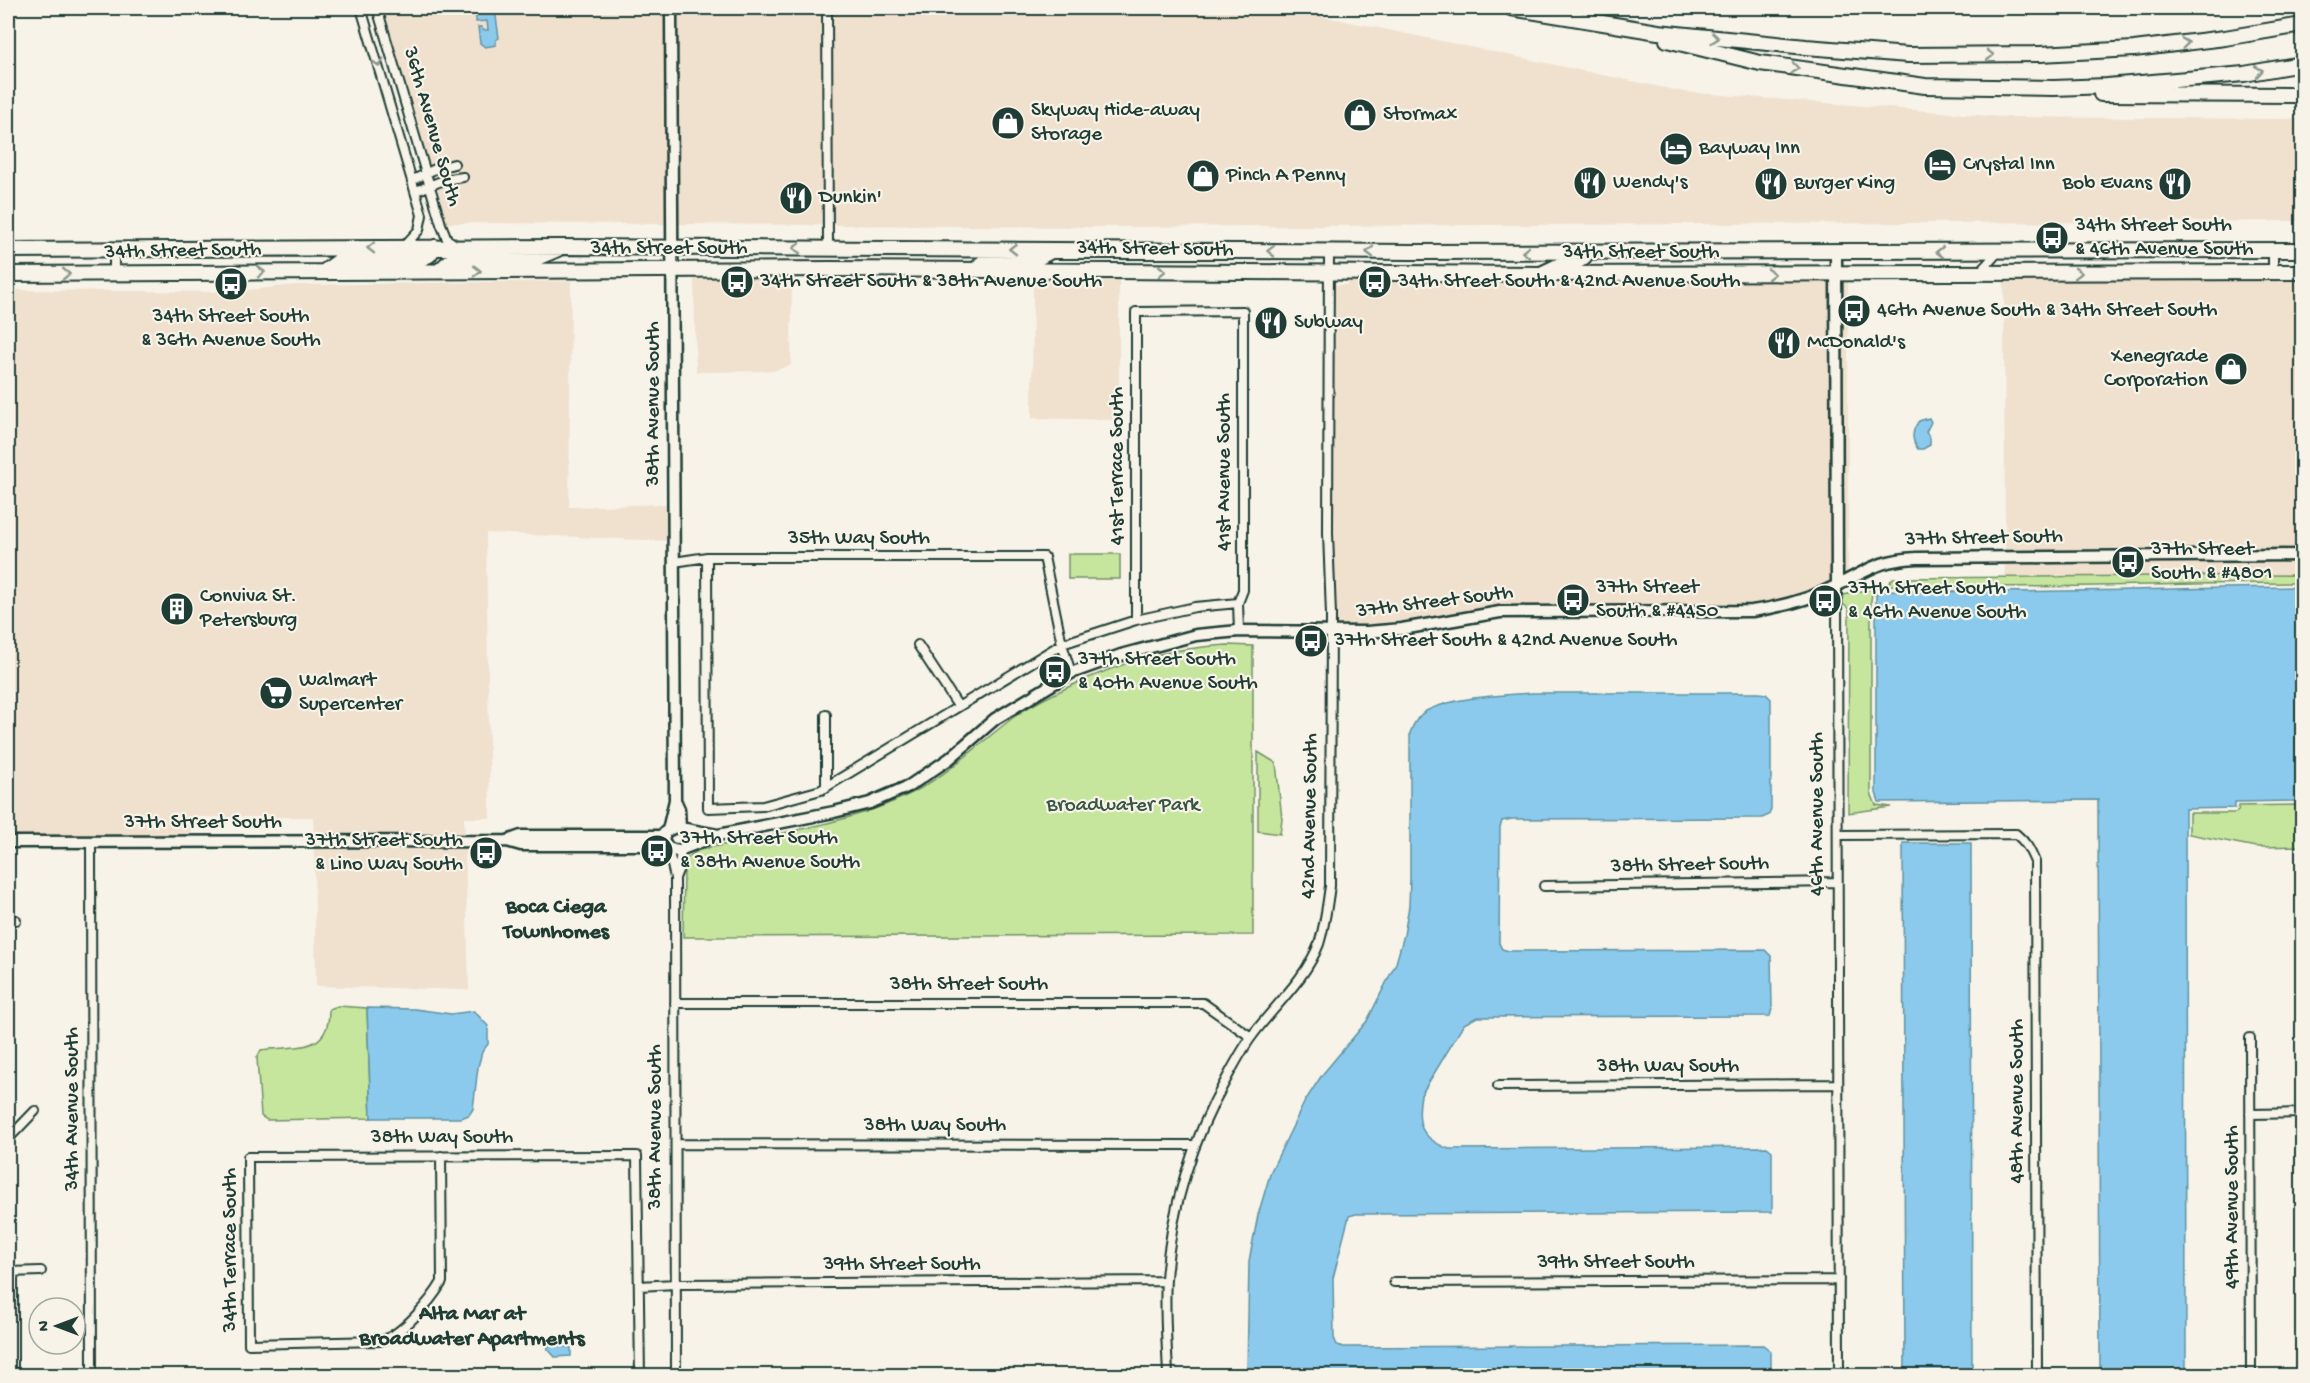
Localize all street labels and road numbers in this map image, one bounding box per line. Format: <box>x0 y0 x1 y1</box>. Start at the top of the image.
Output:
street label: 36th Avenue South <box>396 43 466 210</box>
street label: 34th Street South <box>1075 236 1234 264</box>
street label: 34th Street South <box>590 237 747 262</box>
street label: 34th Street South <box>103 238 262 266</box>
street label: 34th Street South <box>1562 241 1719 266</box>
street label: 38th Avenue South <box>642 321 667 488</box>
street label: 41st Terrace South <box>1106 387 1131 545</box>
street label: 41st Avenue South <box>1213 393 1238 551</box>
street label: 37th Street South <box>1904 525 2063 553</box>
street label: 35th Way South <box>787 527 930 552</box>
street label: 37th Street South <box>1354 581 1515 625</box>
street label: 46th Avenue South <box>1806 732 1831 896</box>
street label: 42nd Avenue South <box>1297 733 1325 899</box>
street label: 37th Street South <box>123 811 282 836</box>
street label: 38th Street South <box>1610 852 1769 880</box>
street label: 38th Street South <box>889 973 1048 998</box>
street label: 48th Avenue South <box>2006 1019 2031 1183</box>
street label: 34th Avenue South <box>61 1027 86 1192</box>
street label: 38th Avenue South <box>644 1044 669 1211</box>
street label: 38th Way South <box>1596 1055 1739 1080</box>
street label: 38th Way South <box>863 1114 1006 1139</box>
street label: 49th Avenue South <box>2221 1125 2246 1289</box>
street label: 38th Way South <box>370 1126 513 1151</box>
street label: 34th Terrace South <box>219 1168 244 1333</box>
street label: 39th Street South <box>1536 1251 1695 1276</box>
street label: 39th Street South <box>822 1253 981 1278</box>

